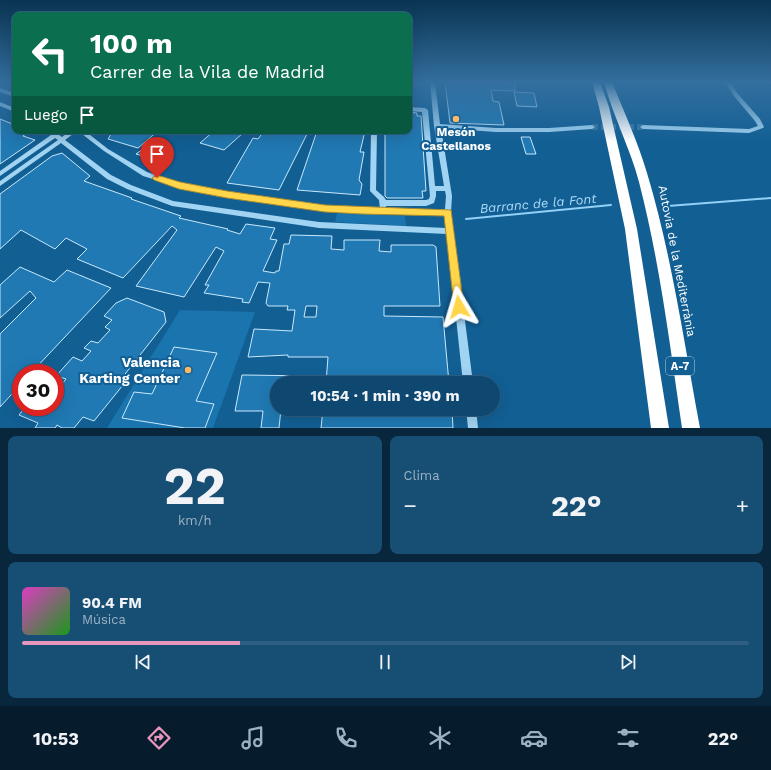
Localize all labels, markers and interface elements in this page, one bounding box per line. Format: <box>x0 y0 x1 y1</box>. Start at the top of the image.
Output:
text: 100 m <box>90 27 173 60</box>
icon: left <box>24 28 76 80</box>
text: Carrer de la Vila de Madrid <box>90 61 325 82</box>
icon: arrive <box>76 104 98 126</box>
text: Luego <box>24 106 68 124</box>
marker: Mesón Castellanos <box>451 114 461 124</box>
place label: Mesón Castellanos <box>421 125 491 153</box>
pin <box>140 137 174 178</box>
icon: arrive <box>146 143 168 165</box>
street label: Autovia de la Mediterrània <box>655 184 699 338</box>
water label: Barranc de la Font <box>479 191 598 216</box>
position arrow <box>438 286 480 328</box>
place label: Valencia Karting Center <box>79 354 181 386</box>
road number: A-7 <box>666 357 694 375</box>
speed limit sign: 30 <box>12 364 64 416</box>
marker: Valencia Karting Center <box>183 365 193 375</box>
text: 10:54 · 1 min · 390 m <box>310 387 460 405</box>
text: 22 <box>164 456 226 517</box>
text: Clima <box>404 468 440 483</box>
text: 22° <box>551 488 602 523</box>
text: − <box>404 493 417 518</box>
text: + <box>736 493 749 518</box>
text: km/h <box>178 513 212 528</box>
text: 90.4 FM <box>82 594 142 612</box>
text: Música <box>82 612 126 627</box>
icon: previous <box>132 651 154 673</box>
icon: pause <box>374 651 396 673</box>
icon: next <box>617 651 639 673</box>
icon: directions <box>145 724 173 752</box>
icon: music <box>239 724 267 752</box>
icon: phone <box>332 724 360 752</box>
icon: climate <box>426 724 454 752</box>
icon: car <box>520 724 548 752</box>
icon: filters <box>614 724 642 752</box>
text: 10:53 <box>33 728 79 749</box>
text: 22° <box>708 728 738 749</box>

